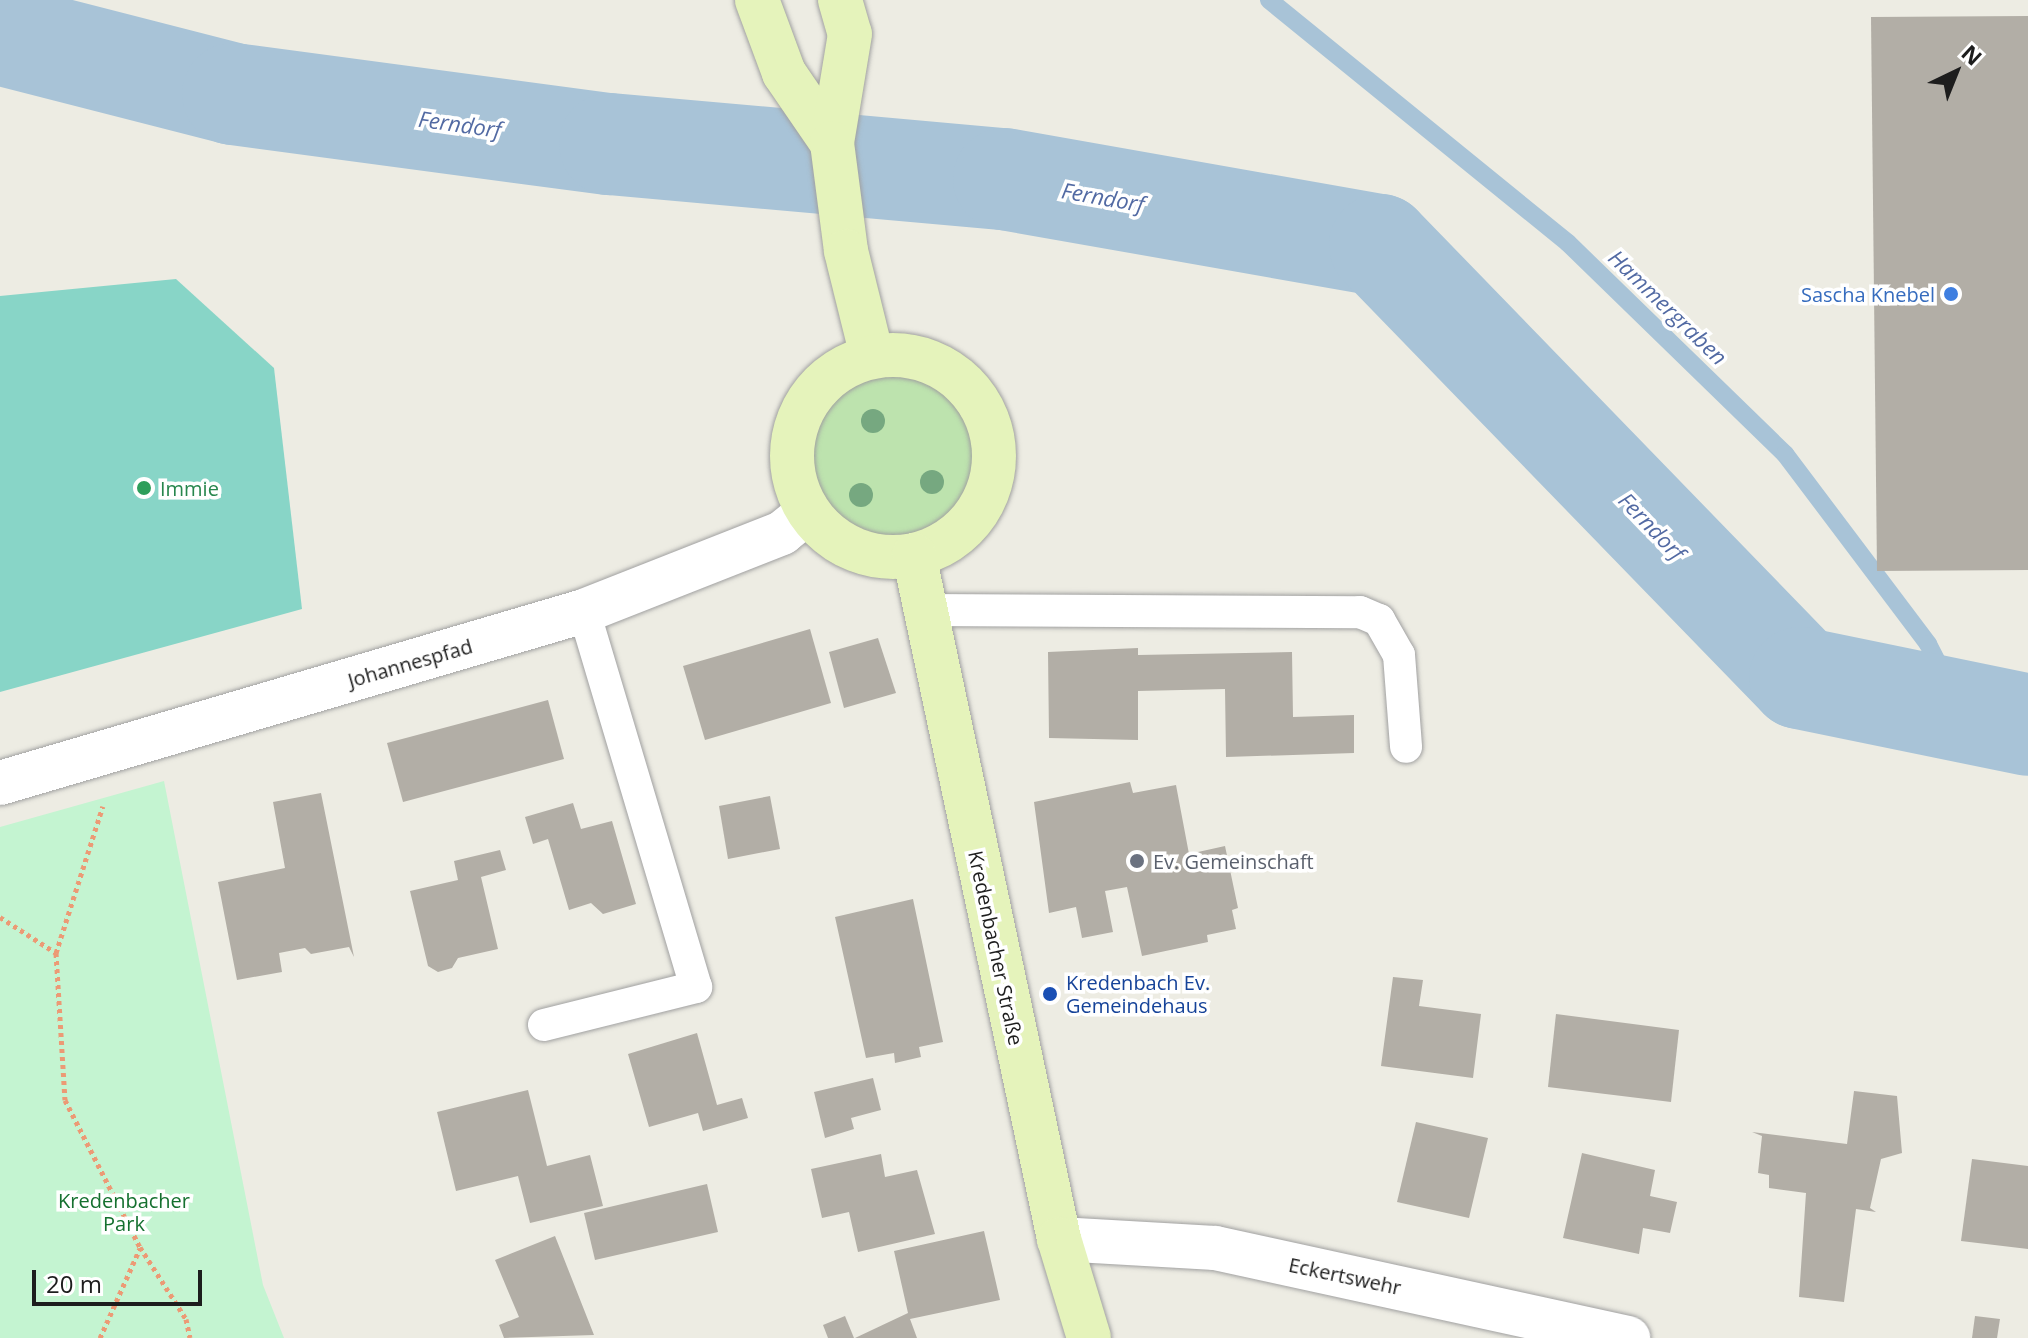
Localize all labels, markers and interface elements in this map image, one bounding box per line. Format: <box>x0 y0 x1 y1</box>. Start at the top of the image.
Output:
north arrow <box>1916 32 1996 112</box>
text: N <box>1956 37 1989 72</box>
water label: Ferndorf <box>417 105 503 143</box>
water label: Ferndorf <box>1060 177 1146 217</box>
water label: Hammergraben <box>1603 244 1733 370</box>
place label: Sascha Knebel <box>1801 282 1935 306</box>
marker: Sascha Knebel <box>1942 285 1960 303</box>
place label: Immie <box>160 476 219 500</box>
marker: Immie <box>135 479 153 497</box>
water label: Ferndorf <box>1614 487 1690 565</box>
street label: Johannespfad <box>345 634 475 692</box>
street label: Kredenbacher Straße <box>964 849 1028 1047</box>
place label: Ev. Gemeinschaft <box>1153 849 1314 873</box>
marker: Ev. Gemeinschaft <box>1128 852 1146 870</box>
place label: Kredenbach Ev. Gemeindehaus <box>1066 970 1210 1017</box>
marker: Kredenbach Ev. Gemeindehaus <box>1041 985 1059 1003</box>
park label: Kredenbacher Park <box>58 1189 190 1236</box>
street label: Eckertswehr <box>1287 1252 1403 1300</box>
scale bar <box>36 1254 206 1304</box>
text: 20 m <box>46 1267 102 1300</box>

